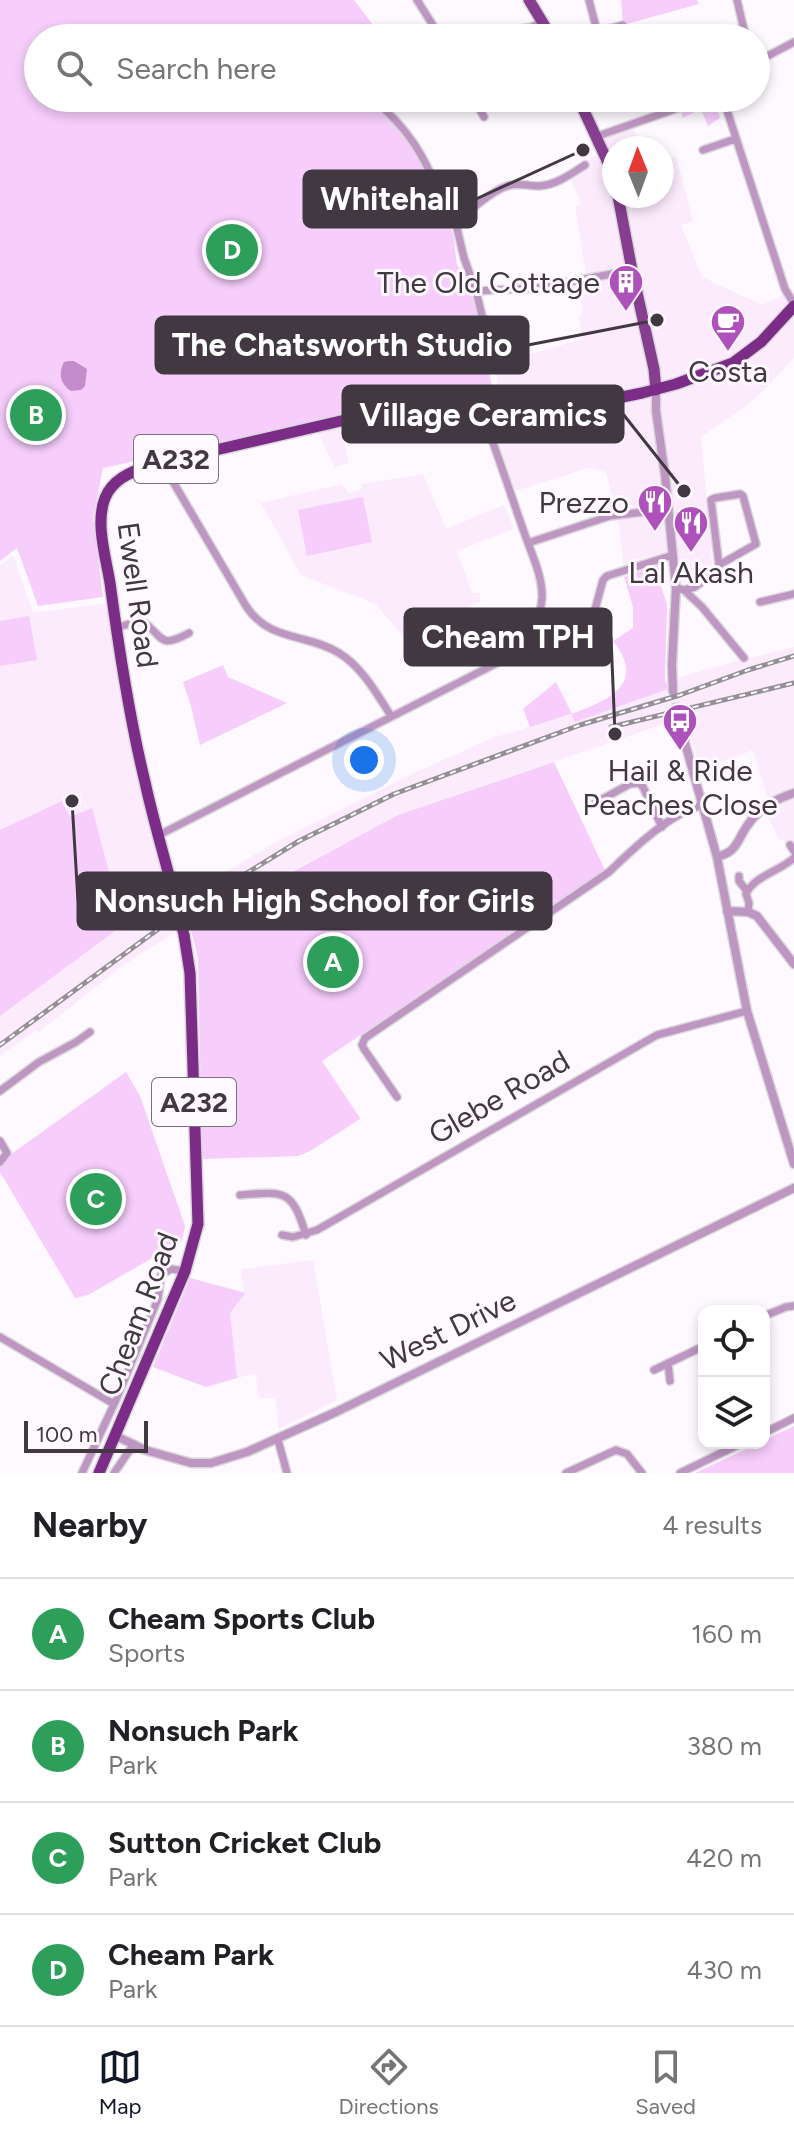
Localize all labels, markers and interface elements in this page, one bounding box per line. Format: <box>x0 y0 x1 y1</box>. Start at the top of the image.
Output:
search box <box>24 24 770 112</box>
icon: search <box>52 46 96 90</box>
text: Search here <box>116 50 276 87</box>
north arrow <box>602 136 674 208</box>
callout: Whitehall <box>304 171 476 227</box>
text: Whitehall <box>320 180 460 218</box>
pin: D <box>206 220 258 280</box>
building icon: The Old Cottage <box>607 263 645 313</box>
place label: The Old Cottage <box>377 264 600 301</box>
cafe icon: Costa <box>709 303 747 353</box>
callout: The Chatsworth Studio <box>156 317 528 373</box>
text: The Chatsworth Studio <box>172 326 512 364</box>
place label: Costa <box>688 353 768 390</box>
pin: B <box>10 385 62 445</box>
callout: Village Ceramics <box>343 386 623 442</box>
text: Village Ceramics <box>359 396 607 434</box>
road number: A232 <box>134 435 218 483</box>
restaurant icon: Prezzo <box>636 483 674 533</box>
place label: Prezzo <box>538 484 629 521</box>
restaurant icon: Lal Akash <box>672 504 710 554</box>
street label: Ewell Road <box>109 520 167 670</box>
place label: Lal Akash <box>628 554 754 591</box>
callout: Cheam TPH <box>405 609 611 665</box>
text: Cheam TPH <box>421 618 595 656</box>
bus stop icon: Hail & Ride Peaches Close <box>661 702 699 752</box>
your location <box>344 740 384 780</box>
place label: Hail & Ride Peaches Close <box>582 752 778 823</box>
callout: Nonsuch High School for Girls <box>78 873 551 929</box>
text: Nonsuch High School for Girls <box>94 882 534 920</box>
pin: A <box>307 932 359 992</box>
street label: Glebe Road <box>422 1042 576 1152</box>
road number: A232 <box>152 1078 236 1126</box>
pin: C <box>70 1169 122 1229</box>
street label: Cheam Road <box>90 1227 186 1401</box>
street label: West Drive <box>374 1281 522 1379</box>
map controls <box>698 1305 770 1449</box>
button: locate <box>698 1305 770 1377</box>
button: layers <box>698 1377 770 1449</box>
scale bar <box>24 1417 148 1453</box>
text: 100 m <box>36 1421 97 1448</box>
text: Nearby <box>32 1505 147 1546</box>
text: 4 results <box>662 1509 762 1541</box>
text: Cheam Sports Club <box>108 1600 375 1637</box>
text: A <box>49 1618 67 1650</box>
text: 160 m <box>691 1618 762 1650</box>
text: Sports <box>108 1637 185 1669</box>
text: Nonsuch Park <box>108 1712 299 1749</box>
text: B <box>50 1730 66 1762</box>
text: 380 m <box>687 1730 762 1762</box>
text: Park <box>108 1749 157 1781</box>
text: Sutton Cricket Club <box>108 1824 381 1861</box>
text: C <box>49 1842 67 1874</box>
text: 420 m <box>686 1842 762 1874</box>
text: Park <box>108 1861 157 1893</box>
text: Cheam Park <box>108 1936 274 1973</box>
text: D <box>49 1954 67 1986</box>
text: 430 m <box>686 1954 762 1986</box>
text: Park <box>108 1973 157 2005</box>
tab: Map <box>98 2045 142 2120</box>
tab: Directions <box>339 2045 439 2120</box>
tab: Saved <box>635 2045 696 2120</box>

